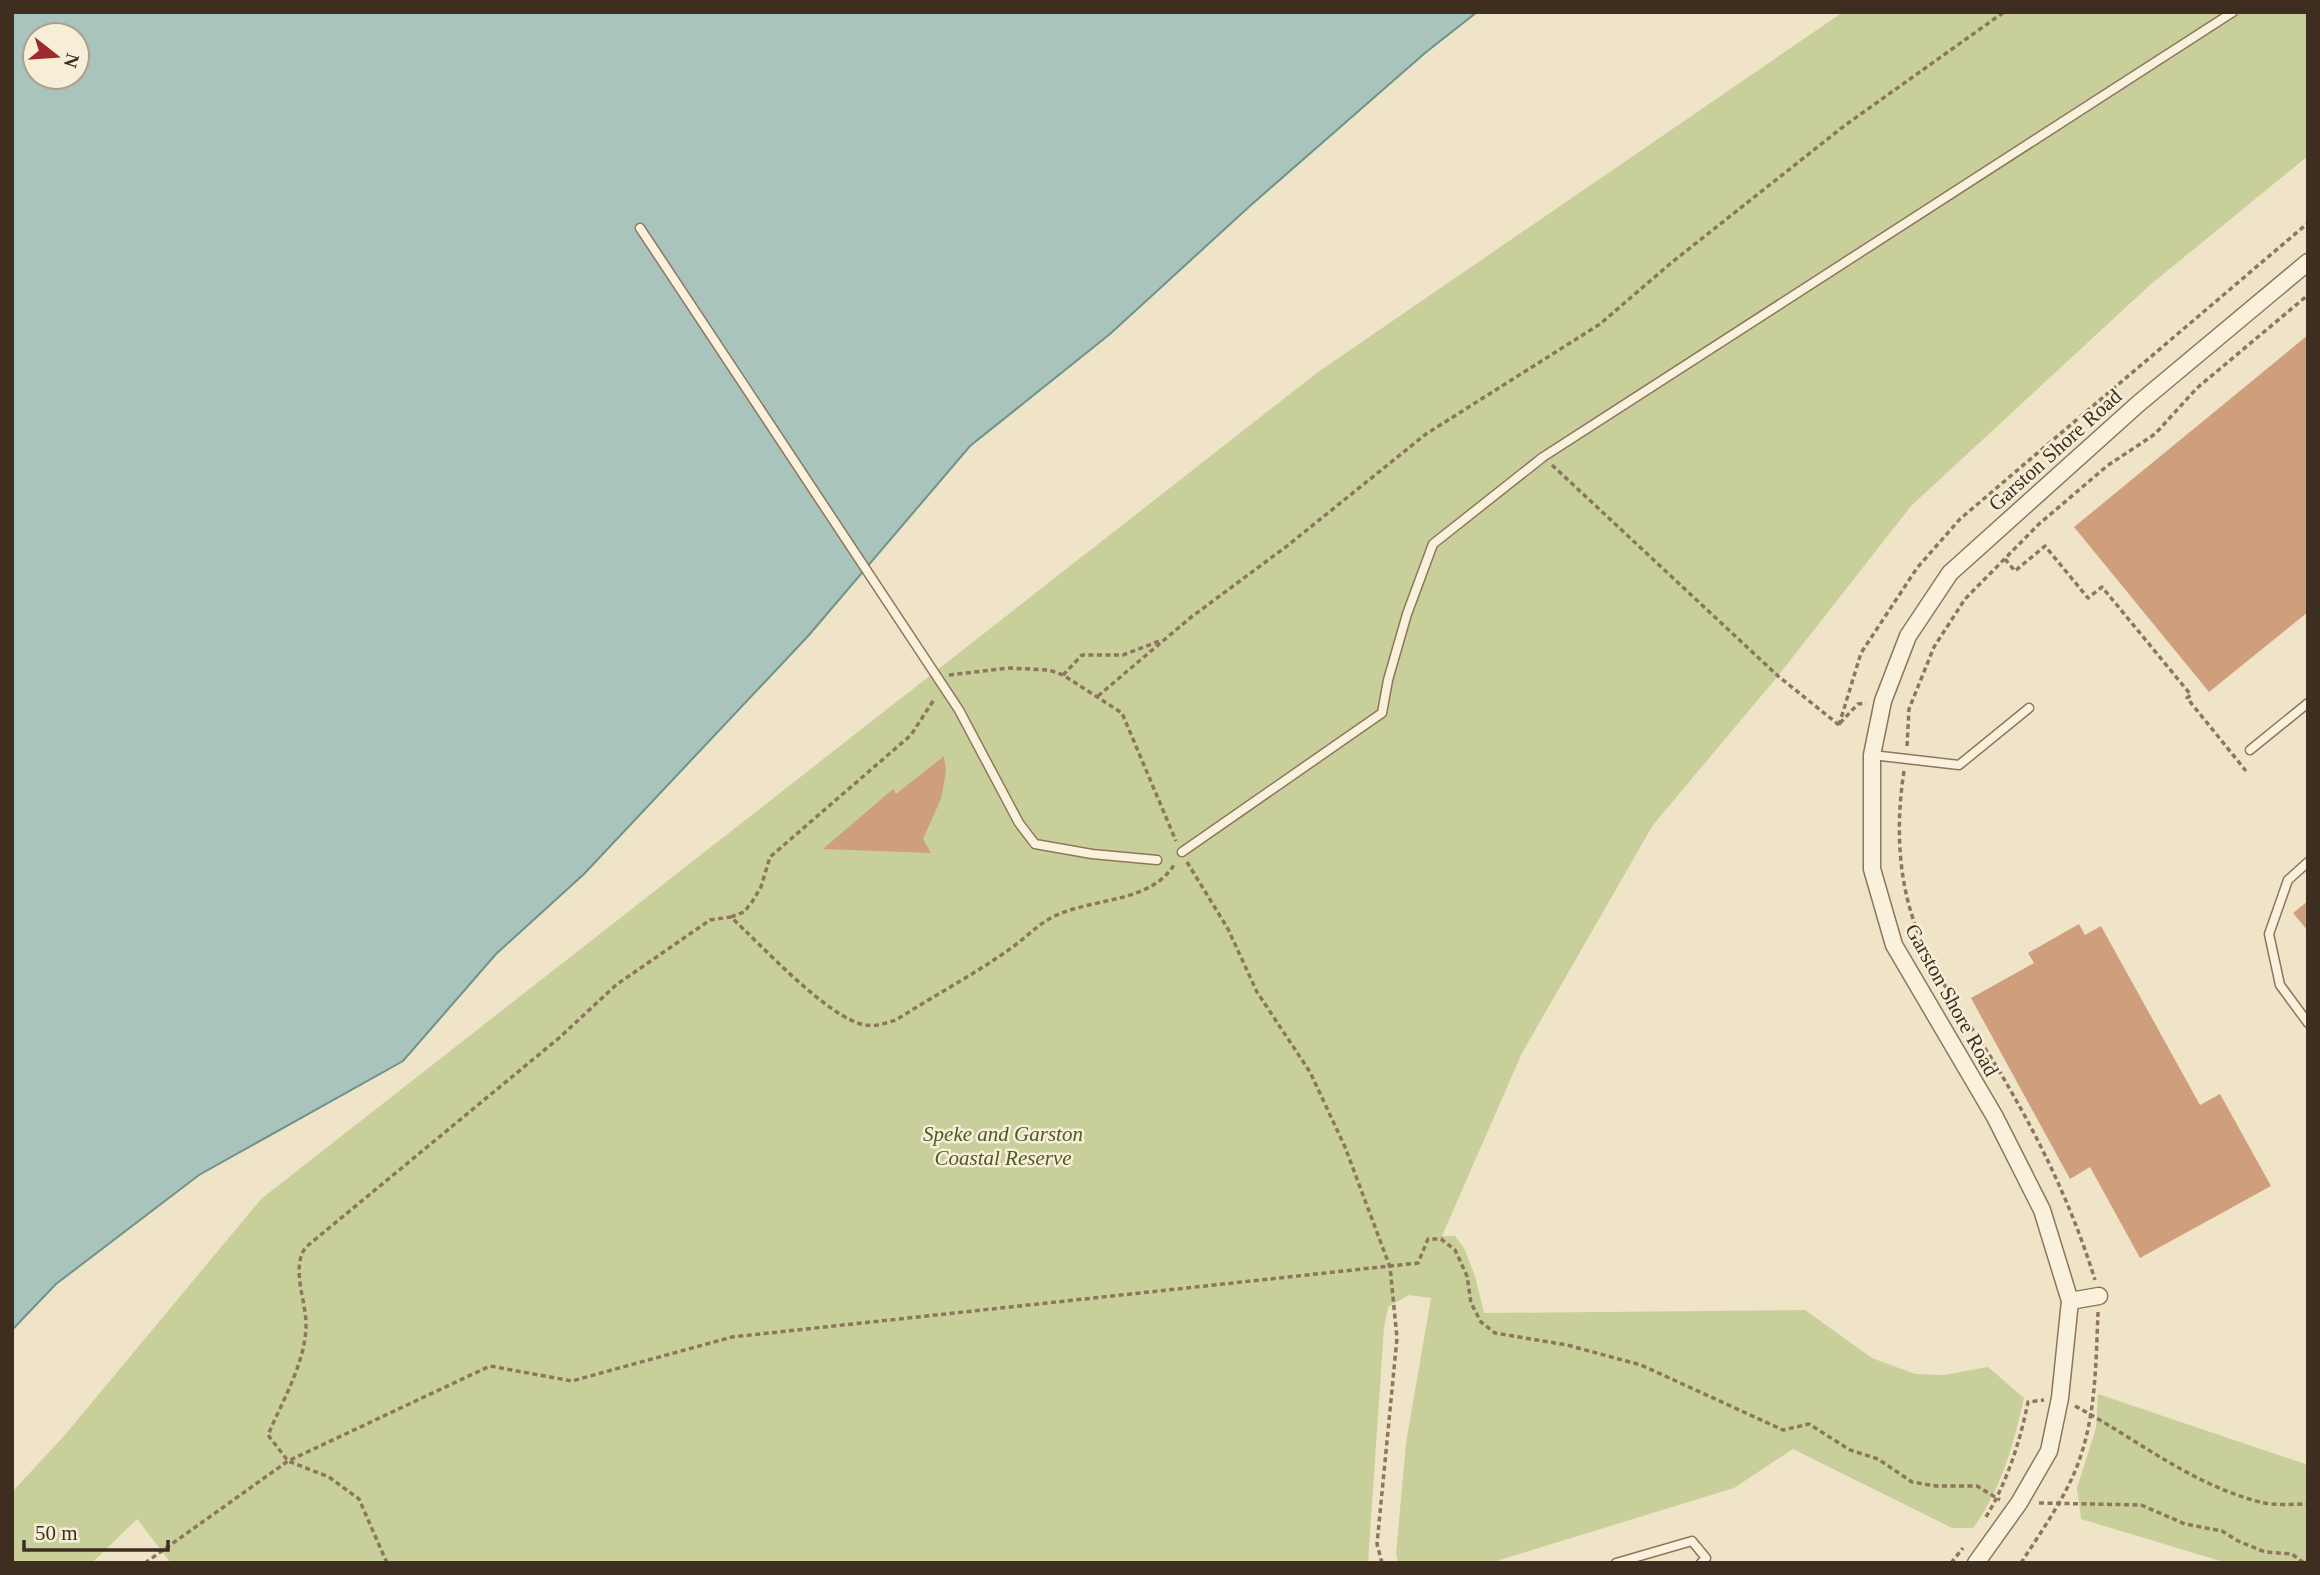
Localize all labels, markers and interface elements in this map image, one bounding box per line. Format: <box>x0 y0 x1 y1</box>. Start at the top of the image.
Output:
north arrow <box>21 21 91 91</box>
text: N <box>60 51 84 71</box>
street label: Garston Shore Road <box>1984 384 2127 516</box>
street label: Garston Shore Road <box>1900 920 2004 1081</box>
park label: Speke and Garston Coastal Reserve <box>923 1122 1083 1170</box>
scale bar <box>24 1508 168 1552</box>
text: 50 m <box>35 1521 78 1545</box>

